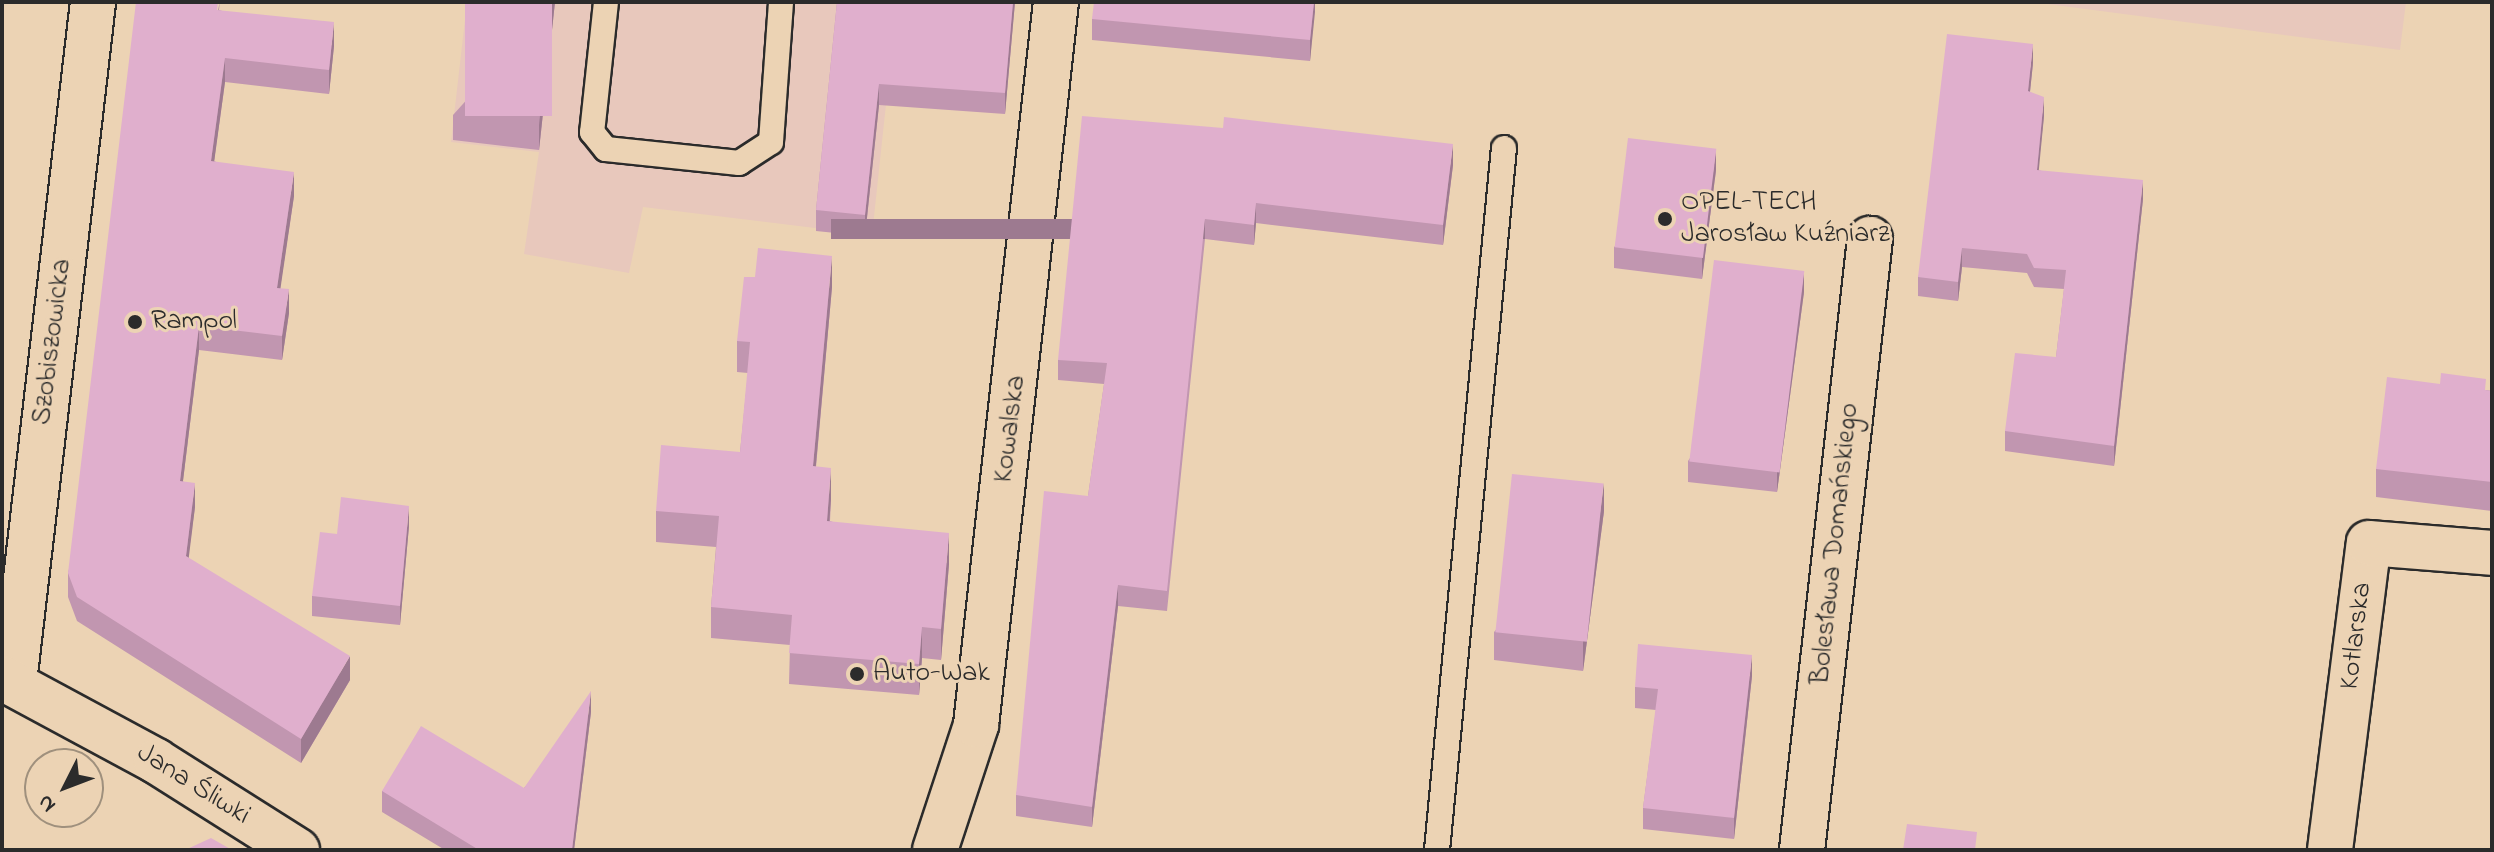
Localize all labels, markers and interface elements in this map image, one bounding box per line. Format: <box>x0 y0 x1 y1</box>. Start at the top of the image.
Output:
place label: OPEL-TECH Jarosław Kuźniarz <box>1681 186 1890 252</box>
marker: OPEL-TECH Jarosław Kuźniarz <box>1656 210 1674 228</box>
street label: Szobiszowicka <box>26 257 80 427</box>
place label: Rampol <box>151 305 237 339</box>
marker: Rampol <box>126 313 144 331</box>
street label: Kowalska <box>988 373 1034 485</box>
street label: Bolesława Domańskiego <box>1804 401 1868 687</box>
street label: Kotlarska <box>2334 581 2380 691</box>
place label: Auto-Wak <box>873 657 990 691</box>
marker: Auto-Wak <box>848 665 866 683</box>
street label: Jana Śliwki <box>130 737 256 833</box>
north arrow <box>24 748 104 828</box>
text: N <box>31 786 65 819</box>

